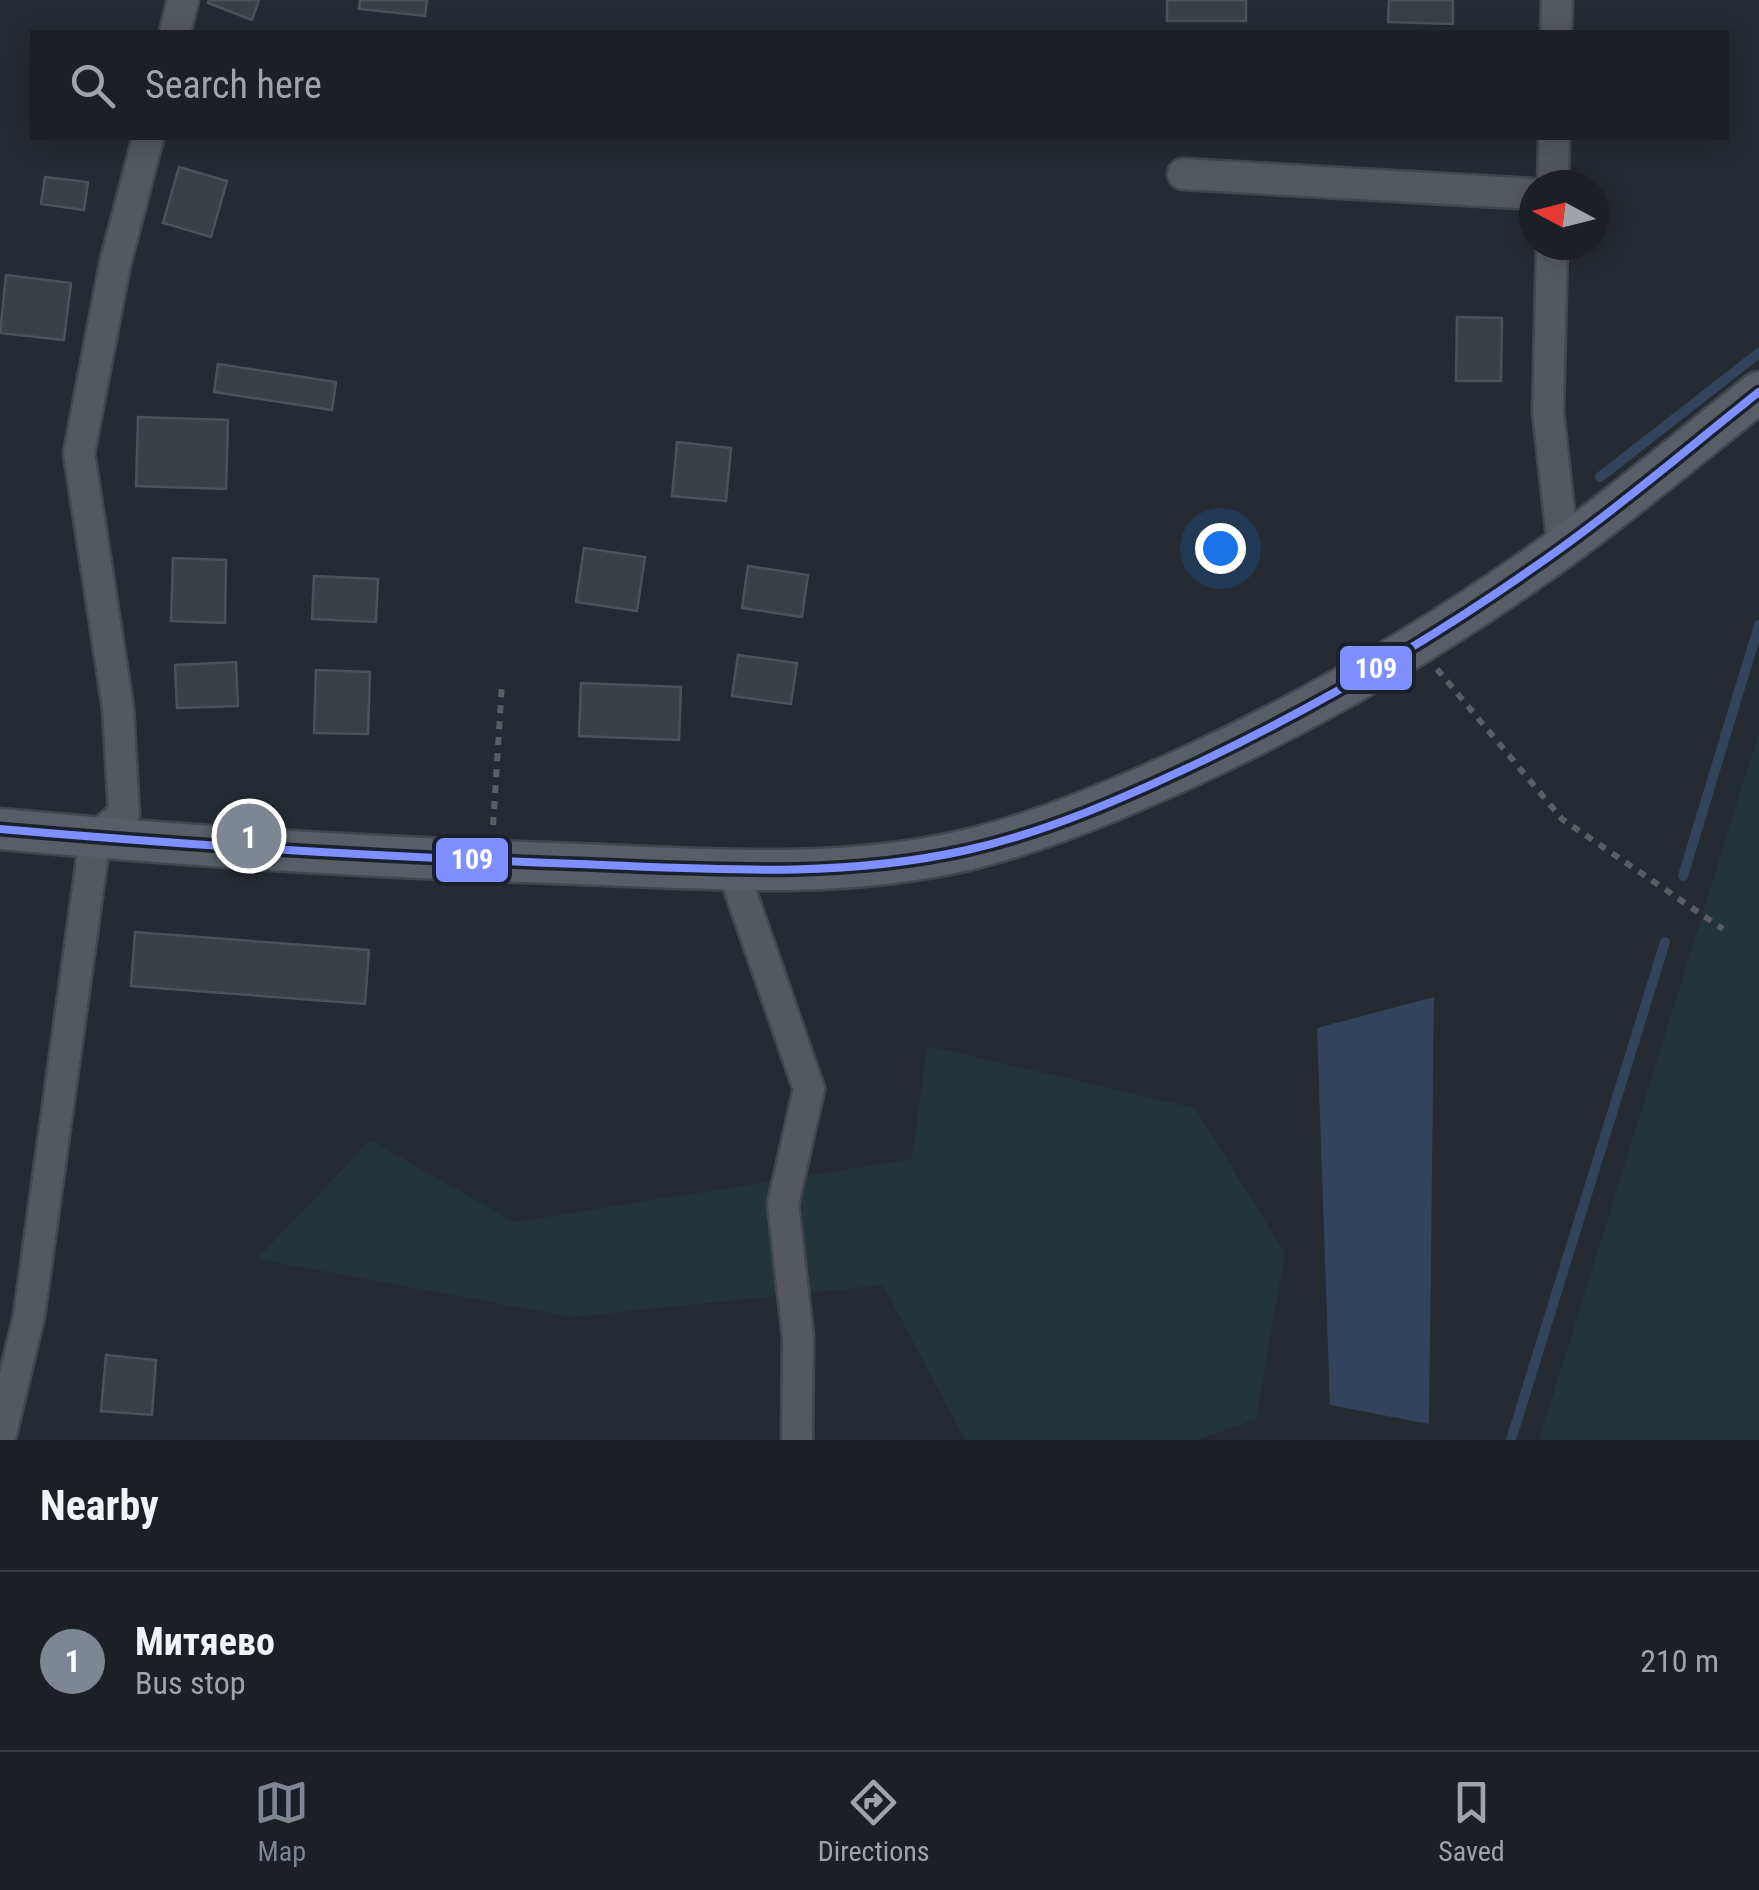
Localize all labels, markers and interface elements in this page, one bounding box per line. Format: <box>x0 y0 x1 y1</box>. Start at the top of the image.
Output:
search box <box>30 30 1729 140</box>
icon: search <box>65 58 120 113</box>
text: Search here <box>145 63 322 107</box>
north arrow <box>1519 170 1609 260</box>
your location <box>1195 523 1246 574</box>
line badge: 109 <box>1338 644 1414 692</box>
text: 109 <box>1355 652 1397 685</box>
pin: 1 <box>216 798 282 874</box>
line badge: 109 <box>434 836 510 884</box>
text: 109 <box>451 843 493 876</box>
text: Nearby <box>40 1481 159 1530</box>
text: Митяево <box>135 1620 275 1664</box>
text: 1 <box>64 1642 81 1680</box>
text: 210 m <box>1640 1642 1719 1680</box>
text: Bus stop <box>135 1664 245 1702</box>
tab: Map <box>254 1775 309 1868</box>
tab: Directions <box>818 1775 930 1868</box>
tab: Saved <box>1438 1775 1505 1868</box>

